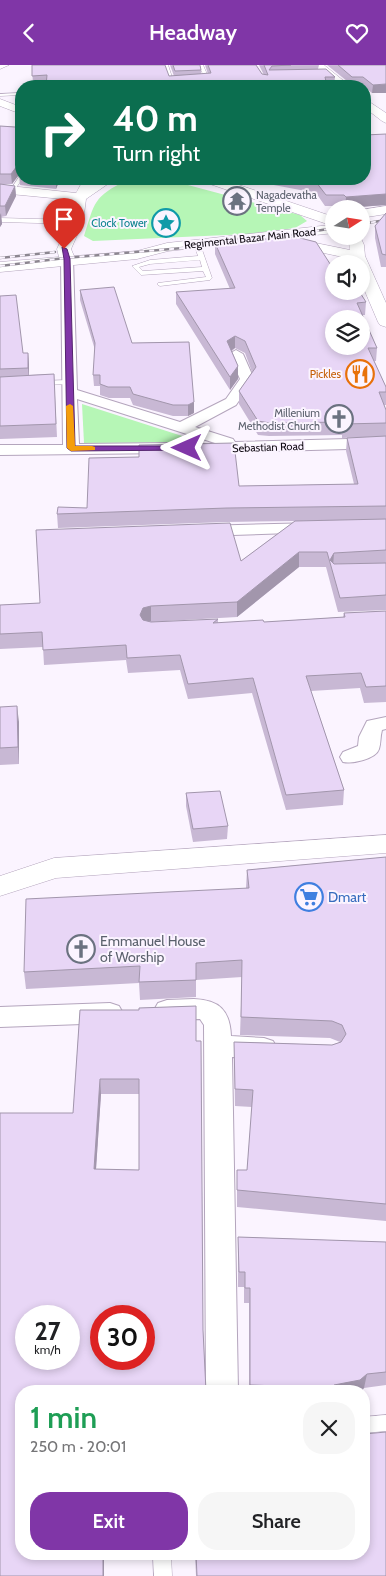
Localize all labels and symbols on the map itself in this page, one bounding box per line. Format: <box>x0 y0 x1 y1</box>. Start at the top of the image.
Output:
temple icon: Nagadevatha Temple <box>222 186 252 216</box>
place label: Nagadevatha Temple <box>256 188 318 215</box>
pin <box>43 198 85 249</box>
north arrow <box>325 200 370 245</box>
place icon: Clock Tower <box>151 208 181 238</box>
place label: Clock Tower <box>91 216 148 230</box>
street label: Regimental Bazar Main Road <box>183 224 317 252</box>
restaurant icon: Pickles <box>345 359 375 389</box>
place label: Pickles <box>310 367 341 381</box>
church icon: Millenium Methodist Church <box>324 404 354 434</box>
place label: Millenium Methodist Church <box>238 406 320 433</box>
position arrow <box>160 421 212 473</box>
street label: Sebastian Road <box>232 439 304 455</box>
supermarket icon: Dmart <box>294 882 324 912</box>
place label: Dmart <box>328 888 367 906</box>
place label: Emmanuel House of Worship <box>100 932 205 966</box>
church icon: Emmanuel House of Worship <box>66 934 96 964</box>
speed limit sign: 30 <box>90 1305 155 1370</box>

